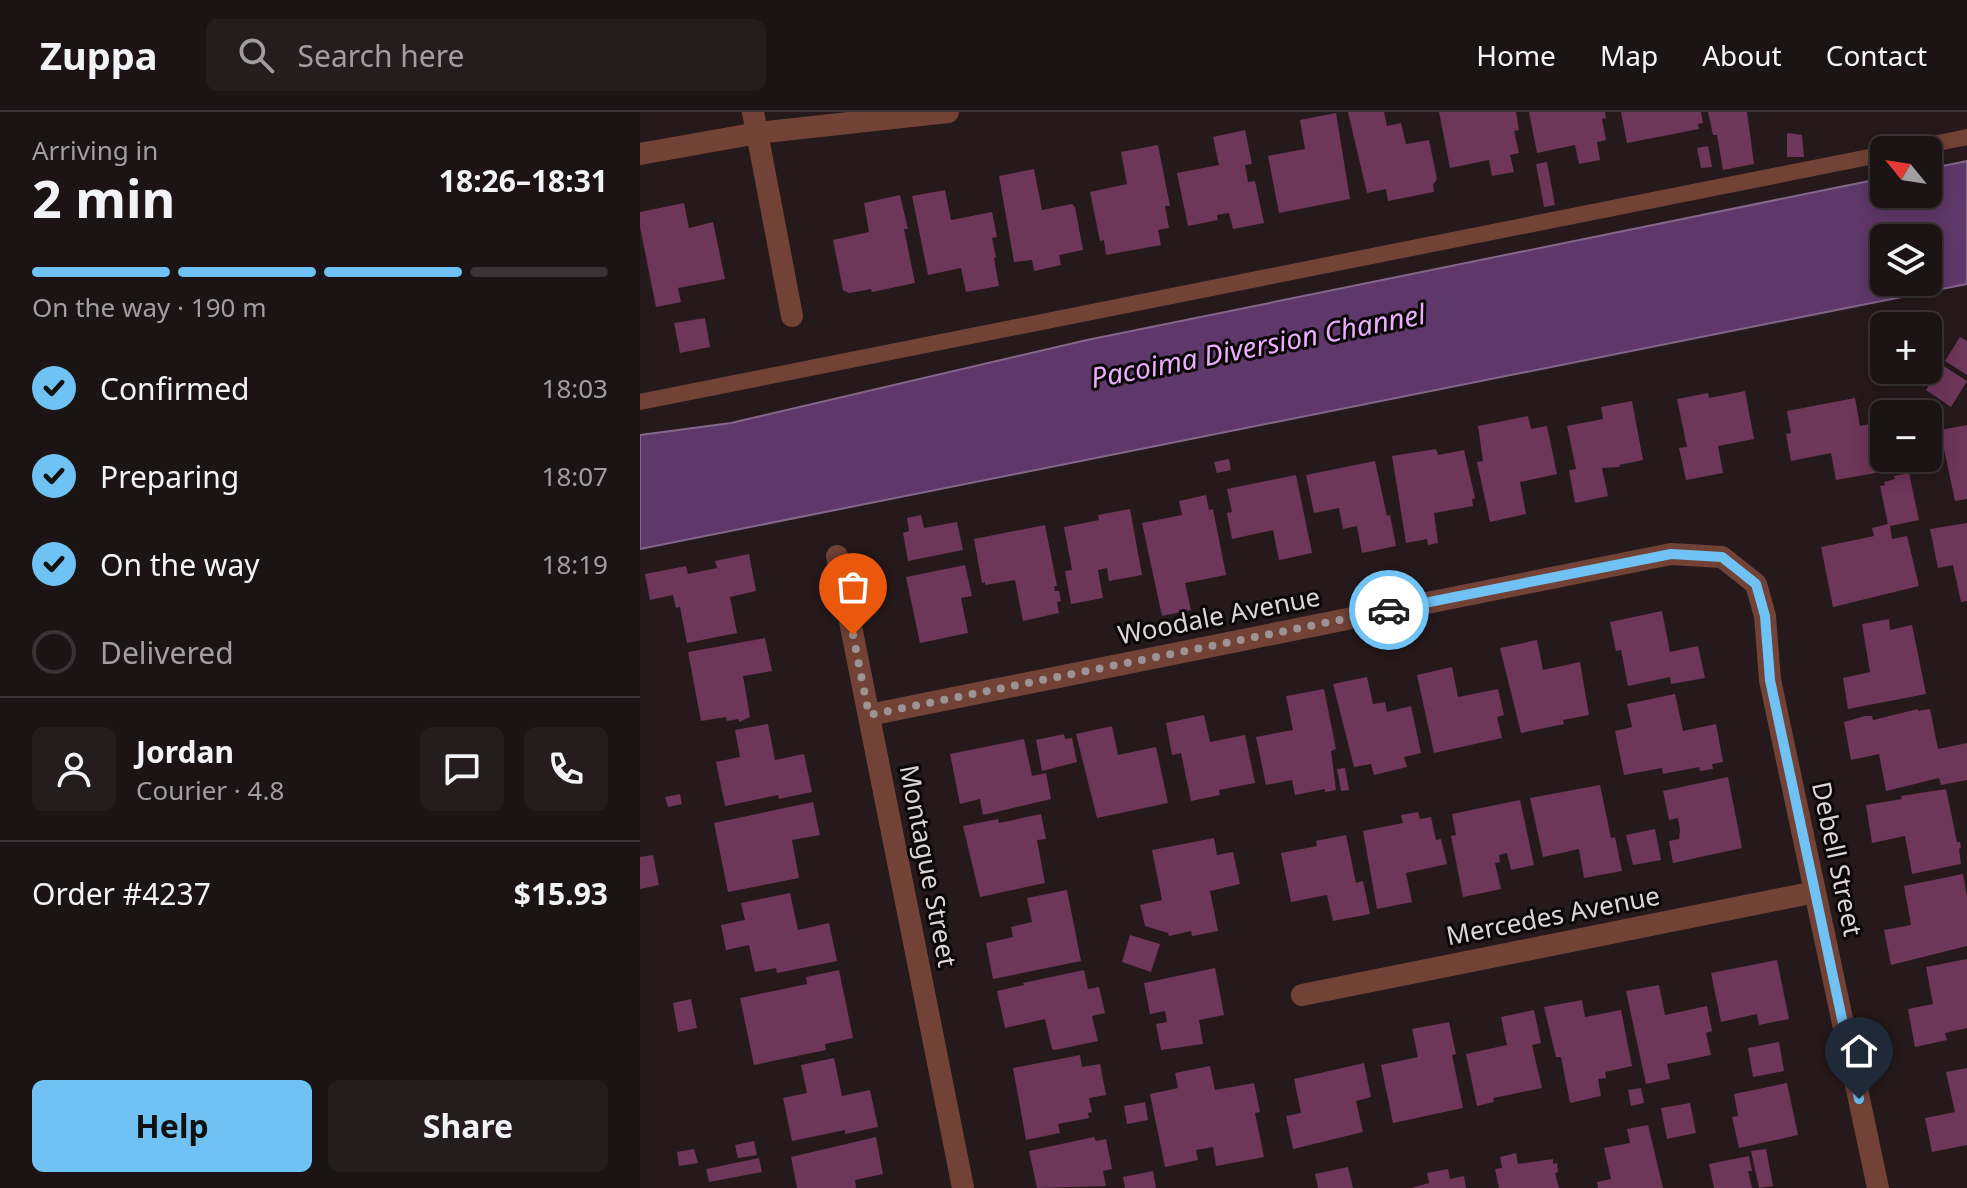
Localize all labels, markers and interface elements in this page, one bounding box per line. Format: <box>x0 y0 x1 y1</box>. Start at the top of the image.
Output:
search box <box>206 19 766 91</box>
text: Zuppa <box>40 29 158 81</box>
icon: search <box>234 33 278 77</box>
text: Search here <box>298 35 464 76</box>
text: Home <box>1476 36 1556 74</box>
text: Map <box>1600 36 1658 74</box>
text: About <box>1702 36 1782 74</box>
text: Contact <box>1826 36 1927 74</box>
text: Arriving in <box>32 132 158 168</box>
north arrow <box>1870 136 1942 208</box>
map controls <box>1870 136 1942 472</box>
text: 18:26–18:31 <box>439 160 608 201</box>
text: 2 min <box>32 162 175 233</box>
button: layers <box>1870 224 1942 296</box>
text: On the way · 190 m <box>32 289 266 325</box>
water label: Pacoima Diversion Channel <box>1087 294 1429 396</box>
button: + <box>1870 312 1942 384</box>
icon: check <box>32 366 76 410</box>
text: Confirmed <box>100 368 250 409</box>
text: 18:03 <box>542 370 608 406</box>
button: − <box>1870 400 1942 472</box>
icon: check <box>32 454 76 498</box>
text: Preparing <box>100 456 239 497</box>
text: 18:07 <box>542 458 608 494</box>
icon: check <box>32 542 76 586</box>
text: On the way <box>100 544 260 585</box>
text: 18:19 <box>542 546 608 582</box>
pin <box>819 553 887 635</box>
icon: bag <box>831 565 875 609</box>
courier <box>1349 570 1429 650</box>
street label: Woodale Avenue <box>1115 578 1323 652</box>
icon: car <box>1367 588 1411 632</box>
text: Delivered <box>100 632 234 673</box>
button: person <box>32 727 116 811</box>
button: chat <box>420 727 504 811</box>
button: phone <box>524 727 608 811</box>
text: Jordan <box>136 731 234 772</box>
street label: Montague Street <box>892 762 966 970</box>
text: Courier · 4.8 <box>136 772 284 808</box>
street label: Debell Street <box>1804 778 1872 939</box>
text: Order #4237 <box>32 873 211 914</box>
text: $15.93 <box>514 873 608 914</box>
street label: Mercedes Avenue <box>1443 877 1663 953</box>
pin <box>1825 1017 1893 1099</box>
icon: home <box>1837 1029 1881 1073</box>
button: Help <box>32 1080 312 1172</box>
button: Share <box>328 1080 608 1172</box>

